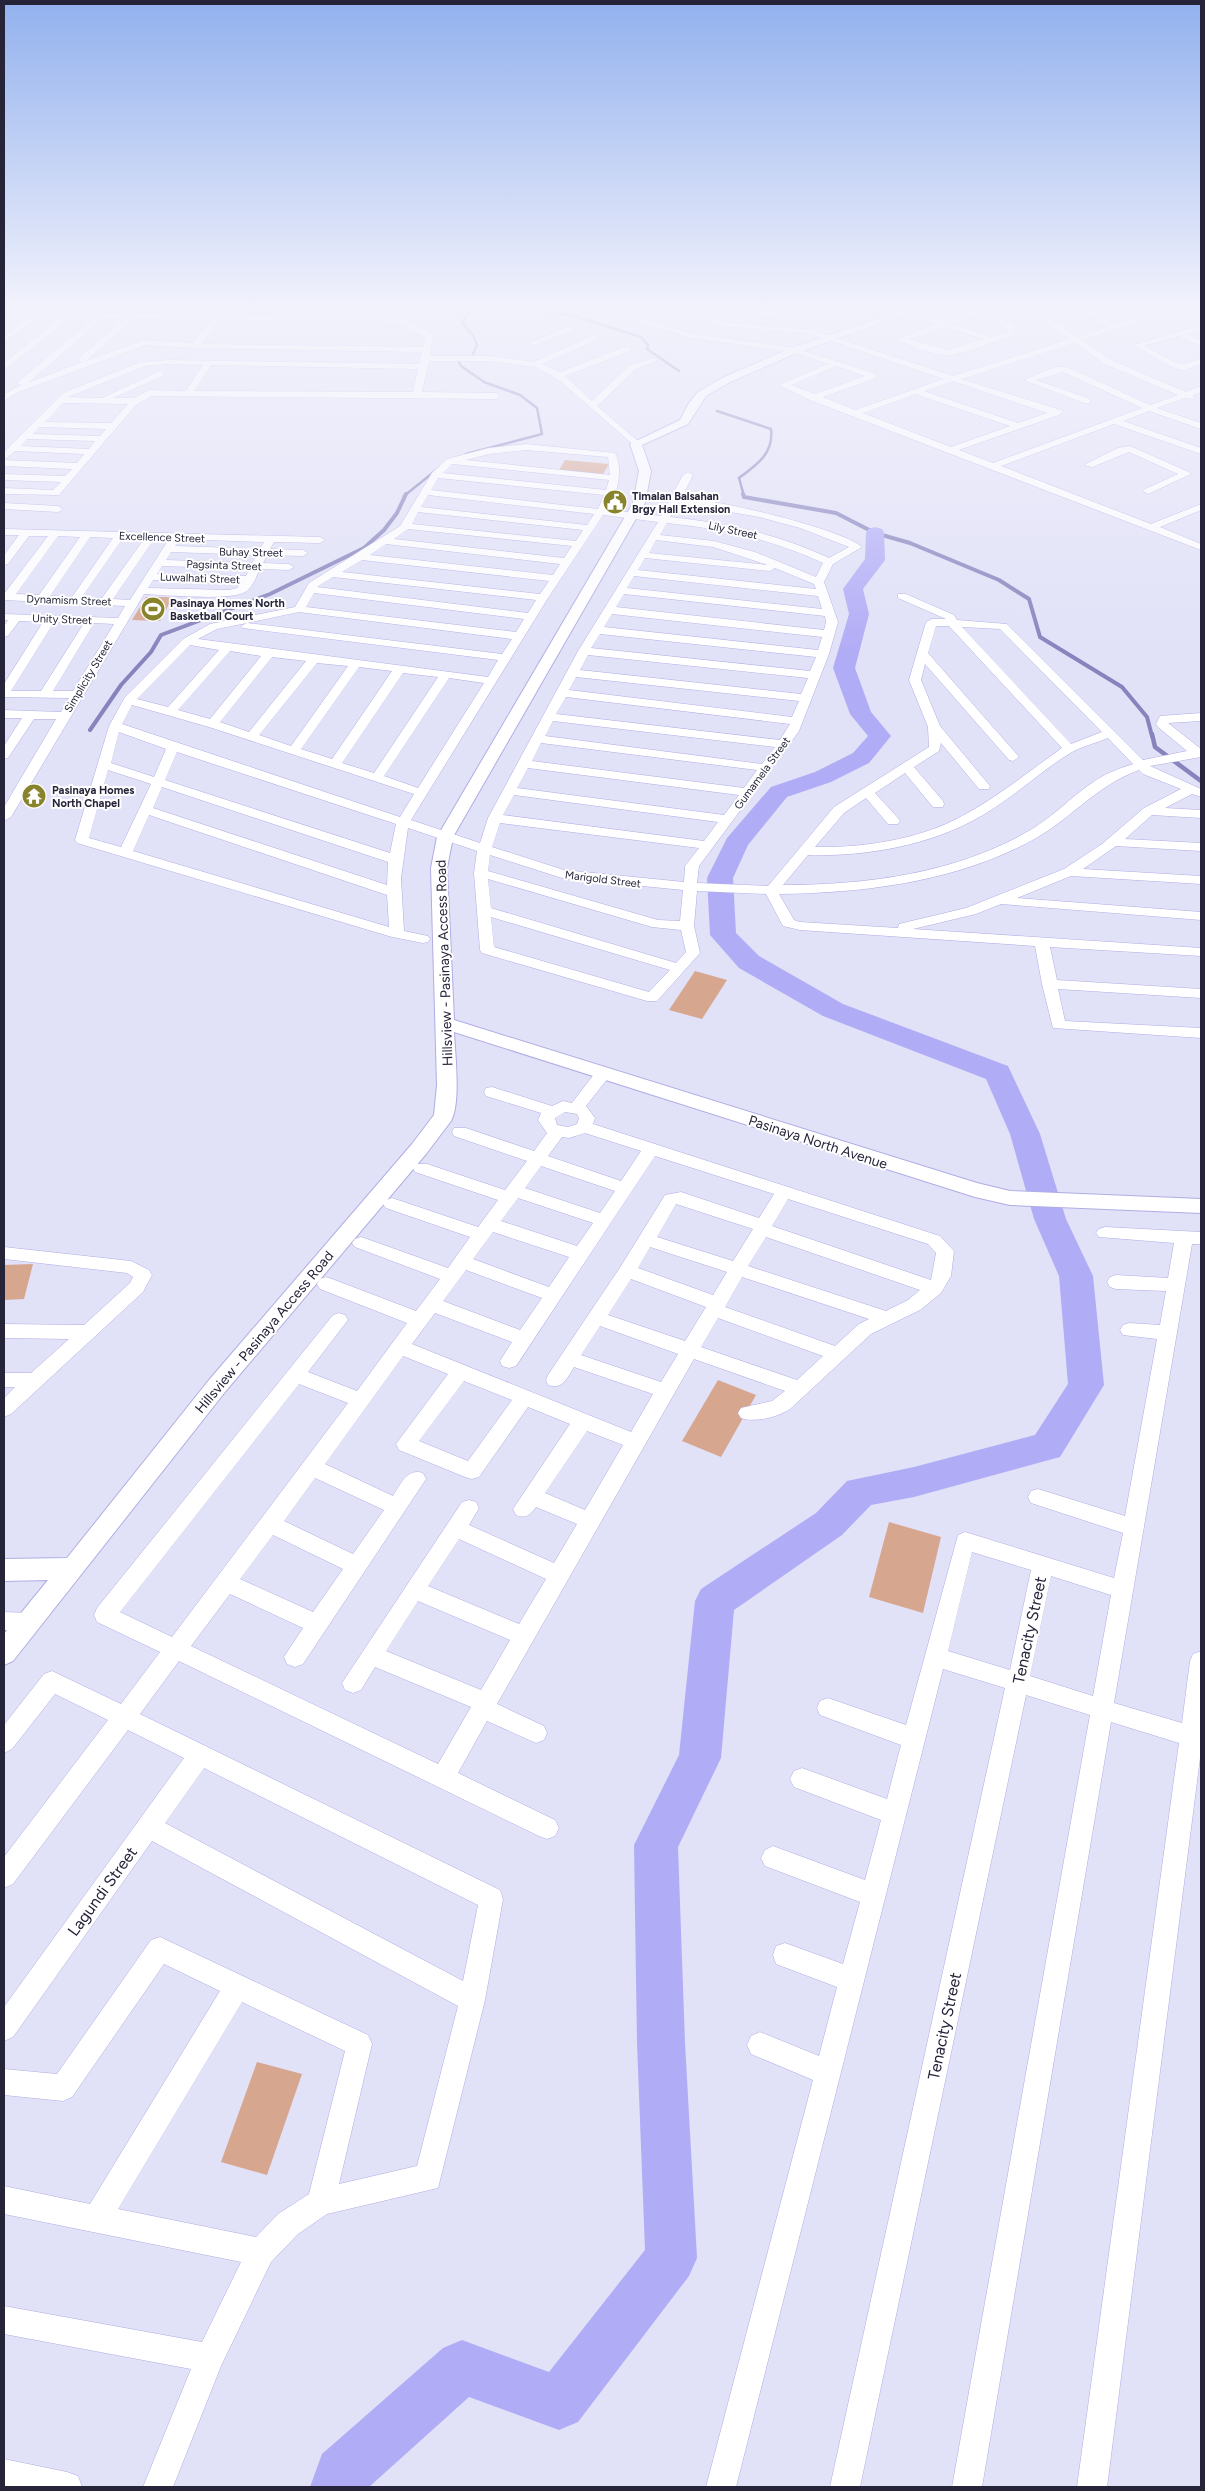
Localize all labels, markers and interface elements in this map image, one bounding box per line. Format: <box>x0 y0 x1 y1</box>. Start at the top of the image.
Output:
public building icon: Timalan Balsahan Brgy Hall Extension <box>602 489 628 515</box>
place label: Timalan Balsahan Brgy Hall Extension <box>632 490 730 516</box>
street label: Lily Street <box>707 519 759 542</box>
street label: Excellence Street <box>119 530 205 545</box>
street label: Buhay Street <box>219 545 283 560</box>
street label: Pagsinta Street <box>186 558 262 573</box>
street label: Luwalhati Street <box>160 571 240 586</box>
street label: Dynamism Street <box>26 593 112 608</box>
sports icon: Pasinaya Homes North Basketball Court <box>140 596 166 622</box>
place label: Pasinaya Homes North Basketball Court <box>170 597 285 623</box>
street label: Unity Street <box>32 612 92 627</box>
street label: Simplicity Street <box>62 638 115 715</box>
street label: Gumamela Street <box>732 735 793 812</box>
temple icon: Pasinaya Homes North Chapel <box>21 783 47 809</box>
place label: Pasinaya Homes North Chapel <box>52 784 134 810</box>
street label: Hillsview - Pasinaya Access Road <box>432 859 457 1067</box>
street label: Marigold Street <box>564 868 642 891</box>
street label: Pasinaya North Avenue <box>746 1112 890 1173</box>
street label: Hillsview - Pasinaya Access Road <box>191 1248 337 1417</box>
street label: Tenacity Street <box>1009 1575 1050 1686</box>
street label: Lagundi Street <box>64 1843 141 1940</box>
street label: Tenacity Street <box>924 1971 965 2082</box>

